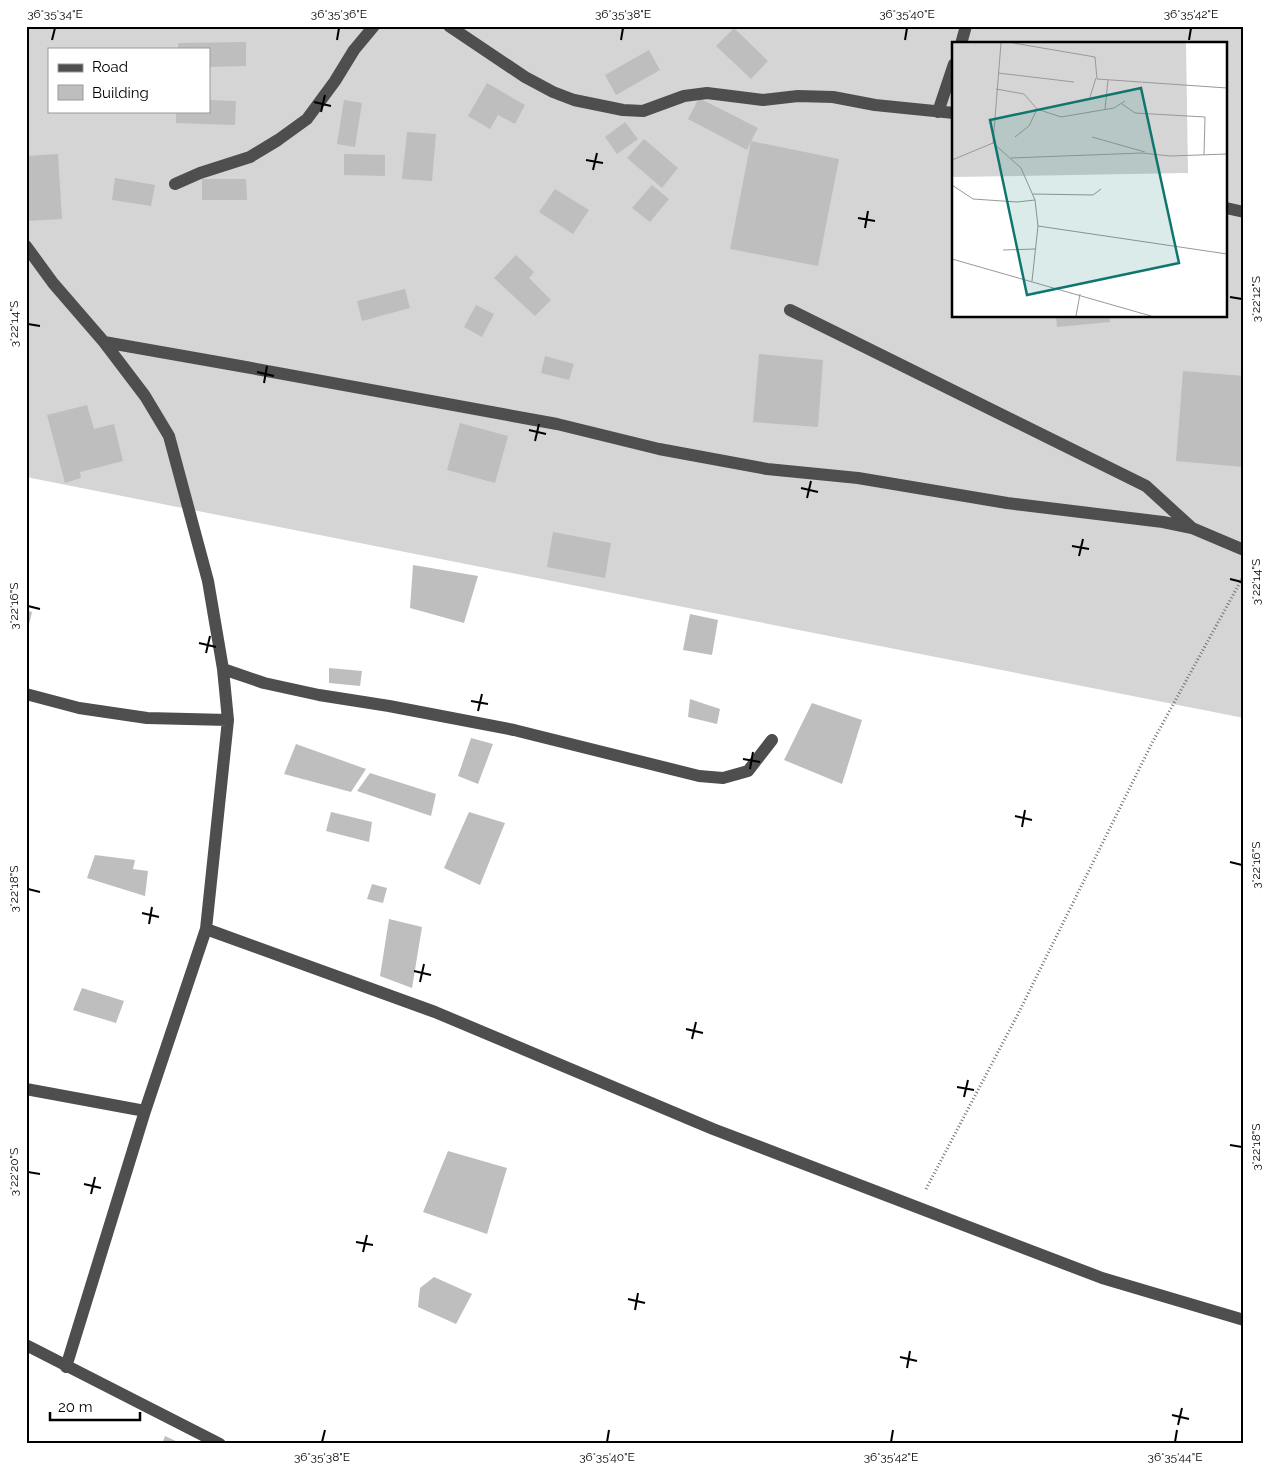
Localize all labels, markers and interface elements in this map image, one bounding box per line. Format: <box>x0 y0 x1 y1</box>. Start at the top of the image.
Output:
text: 36°35'34"E <box>27 7 83 21</box>
text: 36°35'36"E <box>311 7 367 21</box>
text: 36°35'38"E <box>595 7 651 21</box>
text: 36°35'40"E <box>879 7 935 21</box>
text: 36°35'42"E <box>1164 7 1218 21</box>
inset map <box>952 42 1228 318</box>
legend <box>48 48 210 112</box>
text: Road <box>92 58 128 76</box>
text: Building <box>92 84 149 102</box>
text: 3°22'12"S <box>1249 276 1263 322</box>
text: 3°22'14"S <box>7 301 21 347</box>
text: 3°22'14"S <box>1249 559 1263 605</box>
text: 3°22'16"S <box>7 582 21 630</box>
text: 3°22'16"S <box>1249 841 1263 889</box>
text: 3°22'18"S <box>7 865 21 913</box>
text: 3°22'18"S <box>1249 1123 1263 1171</box>
text: 3°22'20"S <box>7 1148 21 1196</box>
scale bar <box>50 1390 140 1422</box>
text: 20 m <box>58 1398 93 1416</box>
text: 36°35'38"E <box>294 1450 350 1464</box>
text: 36°35'40"E <box>579 1450 635 1464</box>
text: 36°35'42"E <box>864 1450 918 1464</box>
text: 36°35'44"E <box>1148 1450 1202 1464</box>

